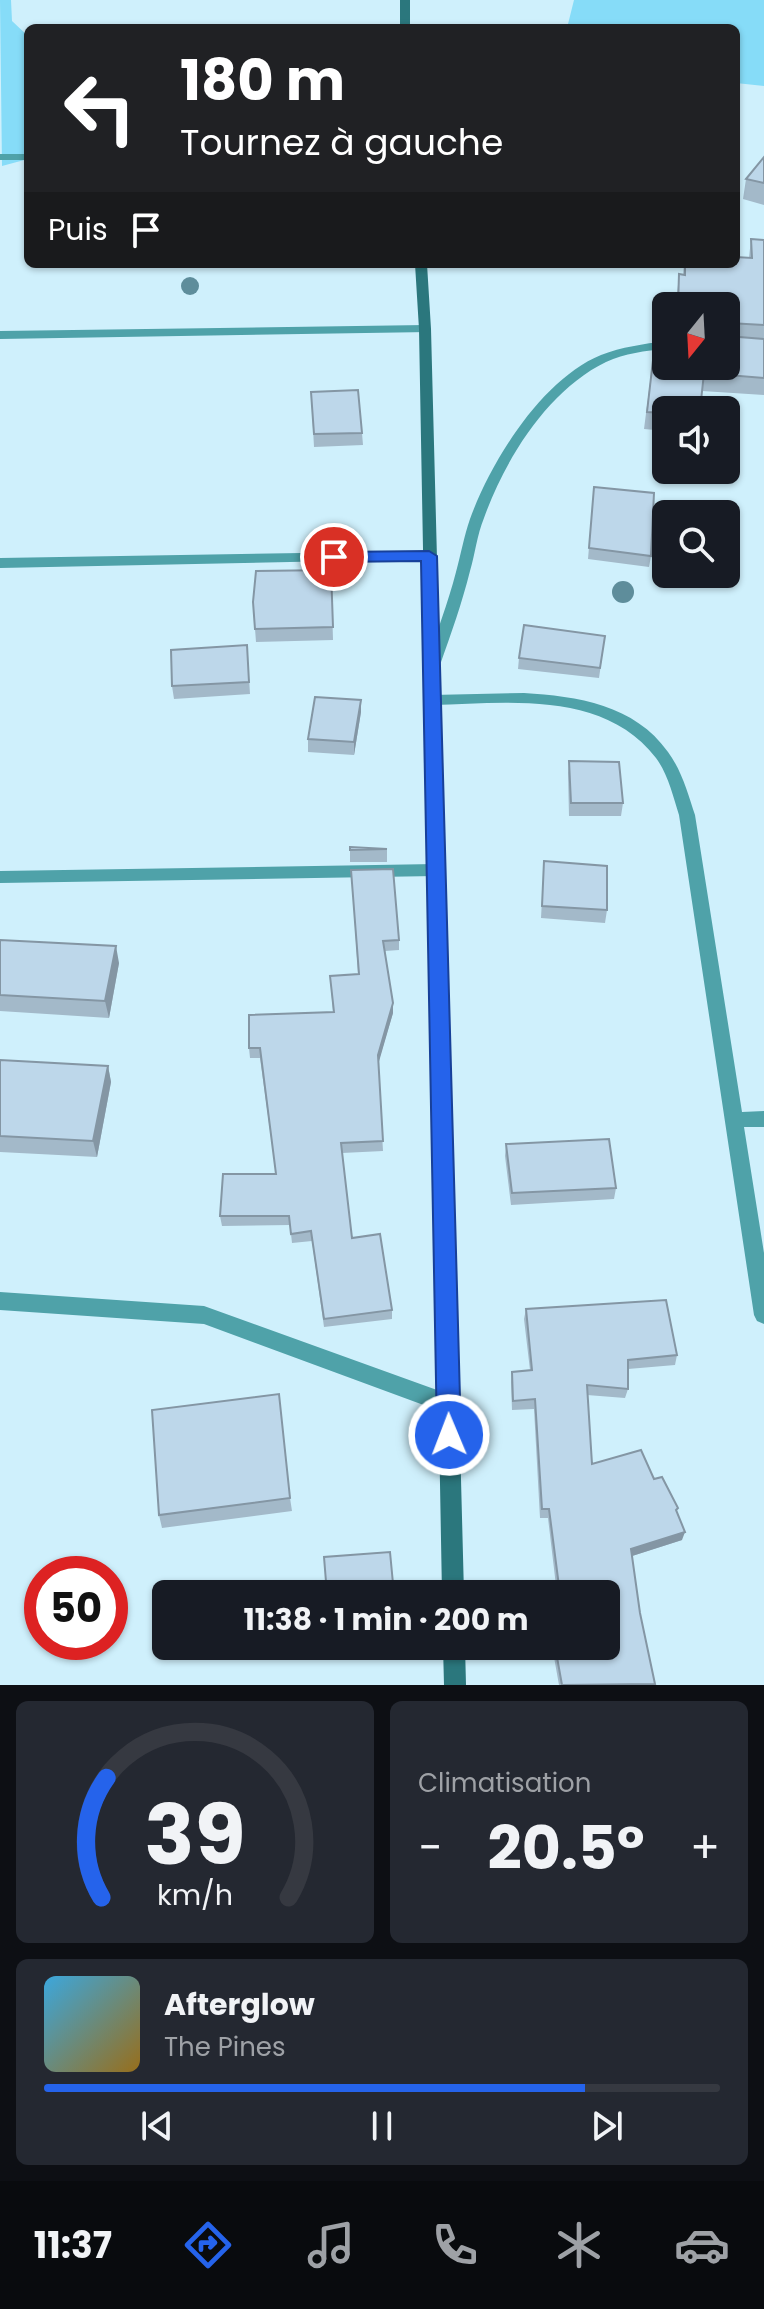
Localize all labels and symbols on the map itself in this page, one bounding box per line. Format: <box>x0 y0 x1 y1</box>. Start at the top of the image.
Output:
north arrow <box>652 292 740 380</box>
pin <box>300 523 368 591</box>
position arrow <box>407 1393 491 1477</box>
speed limit sign: 50 <box>24 1556 128 1660</box>

